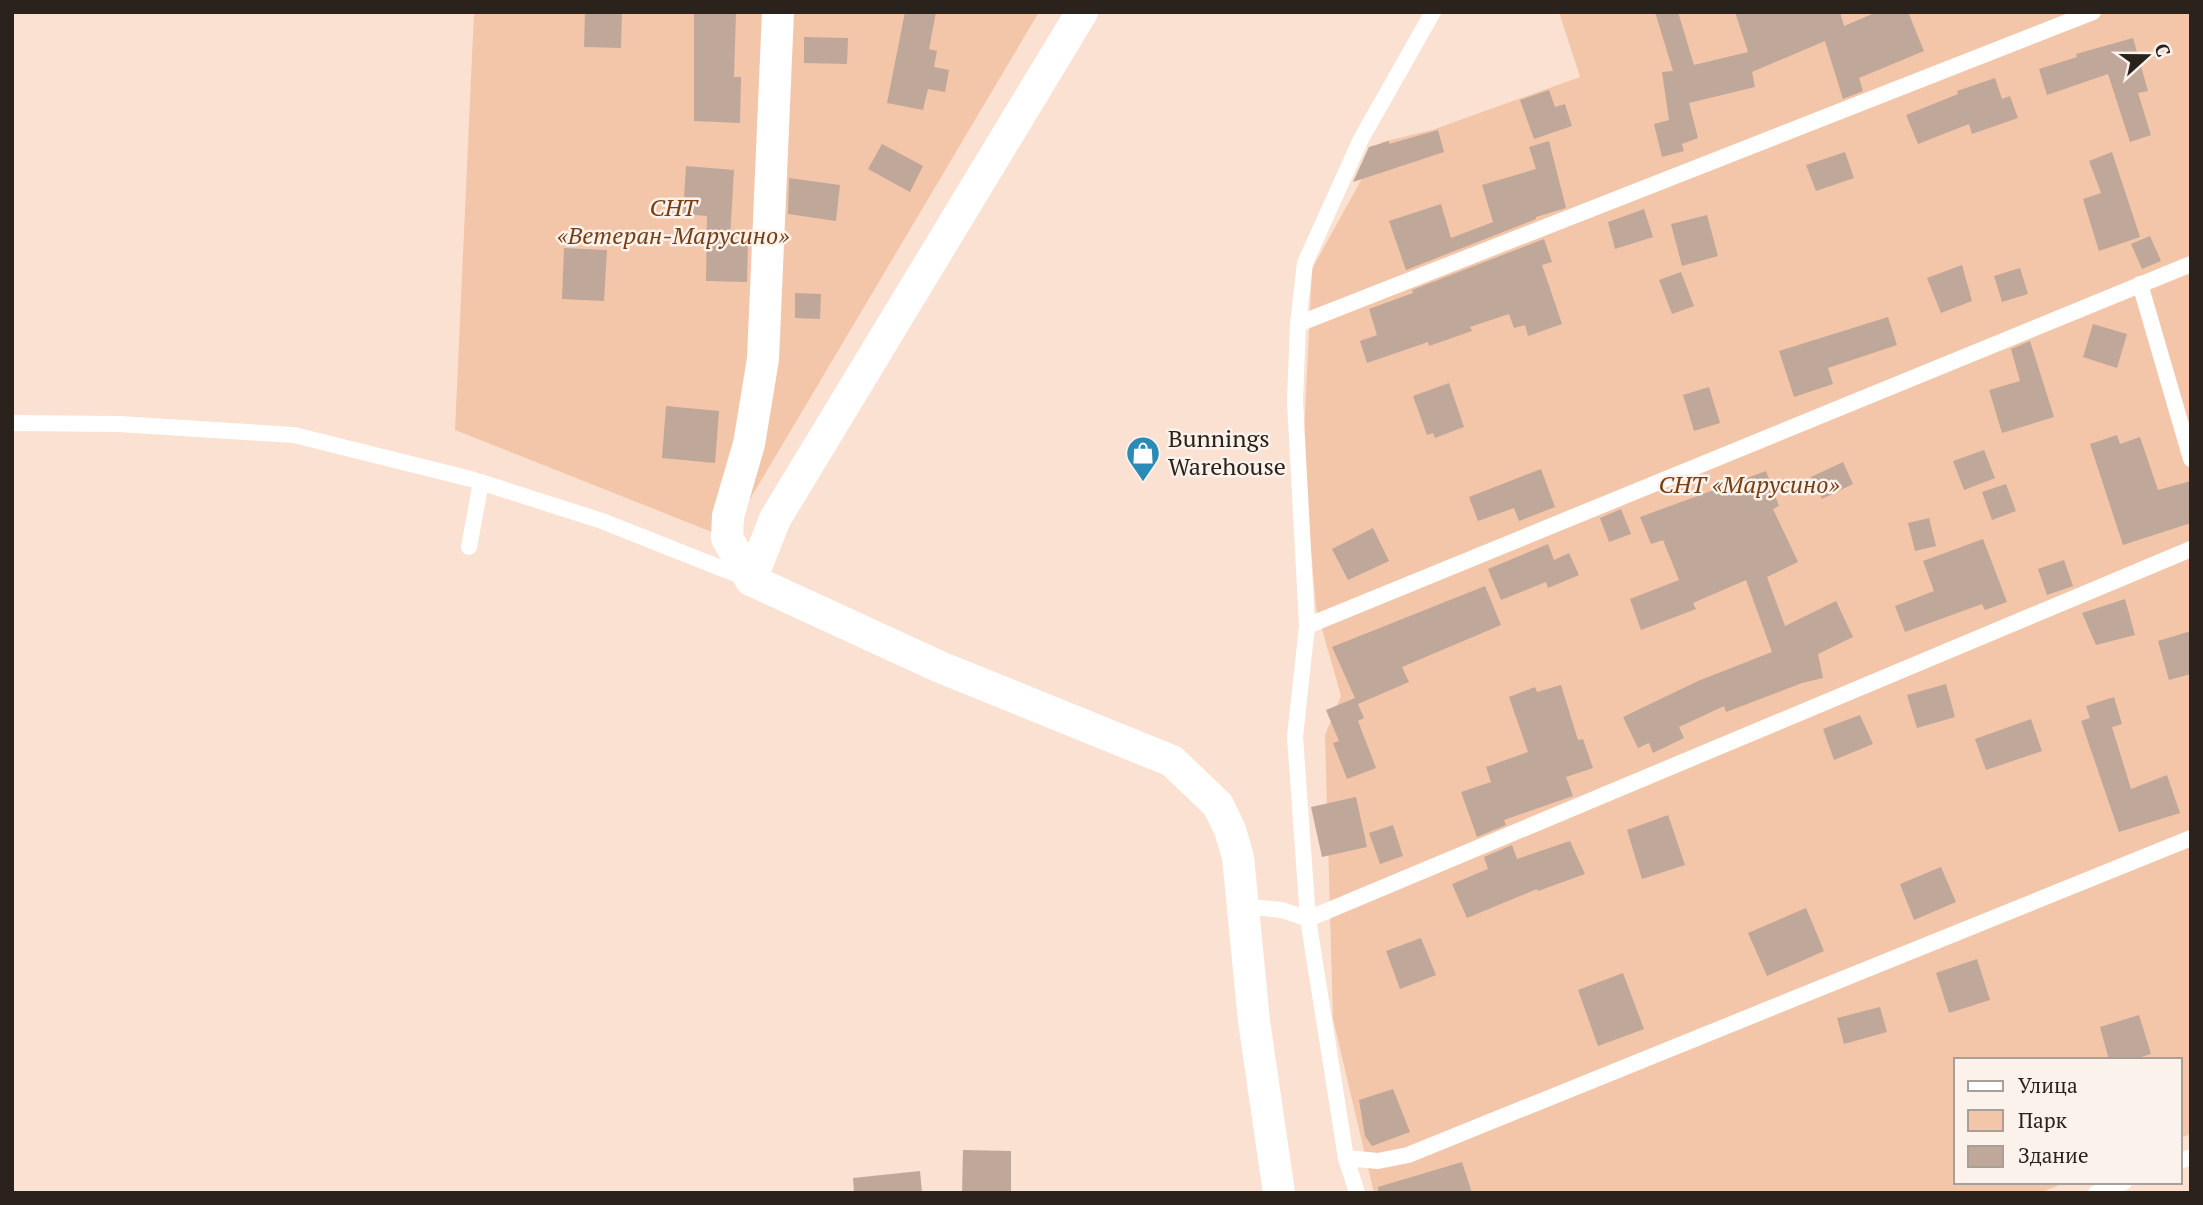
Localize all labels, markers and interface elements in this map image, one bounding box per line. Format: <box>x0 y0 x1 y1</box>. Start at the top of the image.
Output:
north arrow <box>2112 21 2182 91</box>
text: С <box>2149 39 2177 60</box>
park label: СНТ «Ветеран-Марусино» <box>557 191 789 251</box>
place label: Bunnings Warehouse <box>1168 422 1286 482</box>
shop icon: Bunnings Warehouse <box>1124 434 1162 483</box>
park label: СНТ «Марусино» <box>1659 468 1839 500</box>
legend <box>1954 1058 2182 1184</box>
text: Улица <box>2018 1071 2078 1099</box>
text: Парк <box>2018 1106 2068 1134</box>
text: Здание <box>2018 1141 2089 1169</box>

